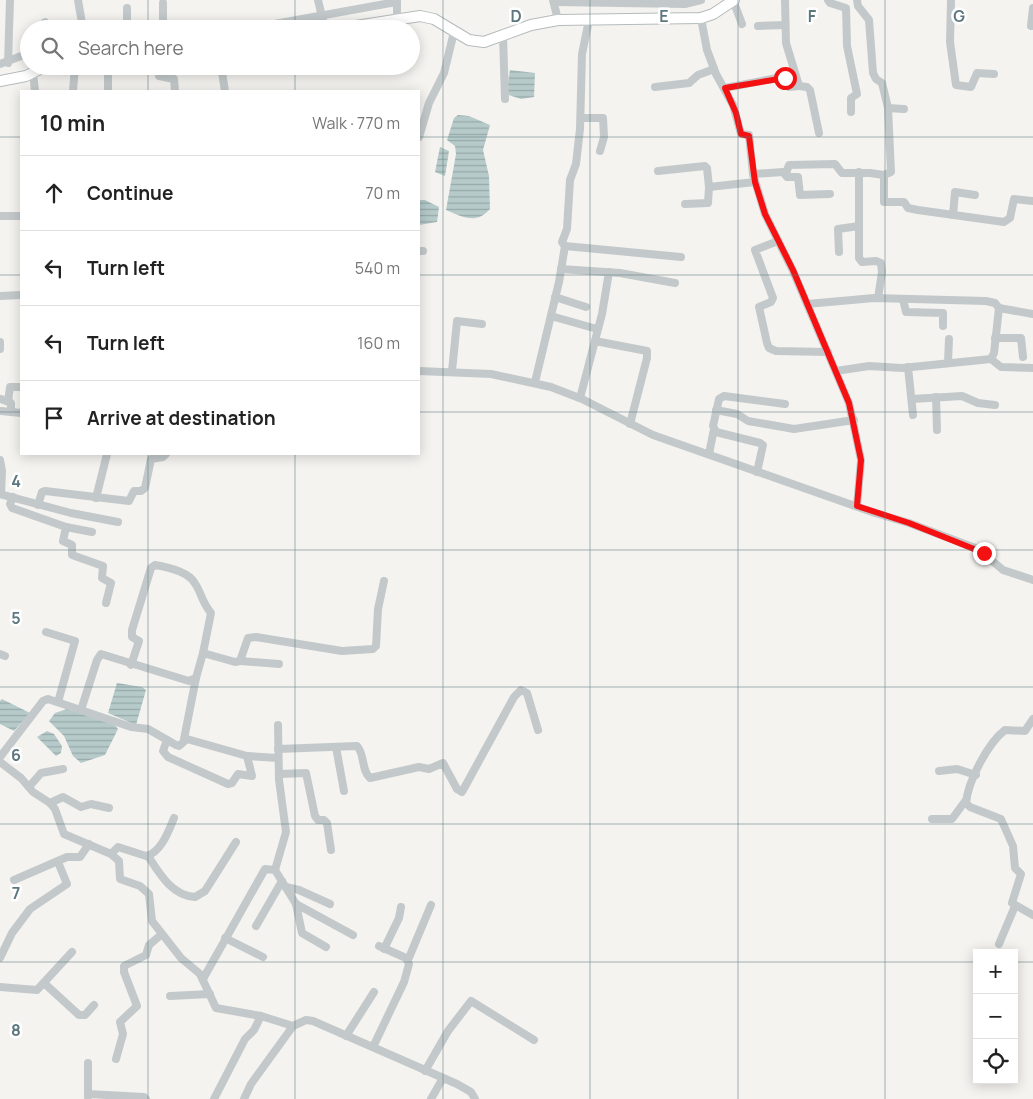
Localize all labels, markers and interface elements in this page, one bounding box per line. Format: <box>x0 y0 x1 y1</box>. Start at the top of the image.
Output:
text: D <box>510 5 522 27</box>
text: E <box>659 5 669 27</box>
text: F <box>808 5 817 27</box>
text: G <box>953 5 965 27</box>
search box <box>20 20 420 75</box>
icon: search <box>38 34 66 62</box>
text: Search here <box>78 35 184 61</box>
route start <box>774 67 797 90</box>
text: 10 min <box>40 109 105 137</box>
text: Walk · 770 m <box>312 112 400 134</box>
icon: ahead <box>40 179 68 207</box>
text: Continue <box>87 180 173 206</box>
text: 70 m <box>365 182 400 204</box>
icon: left <box>40 254 68 282</box>
text: Turn left <box>87 255 165 281</box>
text: 540 m <box>355 257 400 279</box>
icon: left <box>40 329 68 357</box>
text: Turn left <box>87 330 165 356</box>
text: 160 m <box>357 332 400 354</box>
icon: arrive <box>40 404 68 432</box>
text: Arrive at destination <box>87 405 276 431</box>
text: 4 <box>11 470 21 492</box>
route end <box>973 542 996 565</box>
text: 5 <box>11 607 21 629</box>
text: 6 <box>11 744 21 766</box>
text: 7 <box>12 882 20 904</box>
map controls <box>973 949 1018 1084</box>
button: + <box>973 949 1018 994</box>
button: − <box>973 994 1018 1039</box>
text: 8 <box>11 1019 21 1041</box>
button: locate <box>973 1039 1018 1084</box>

